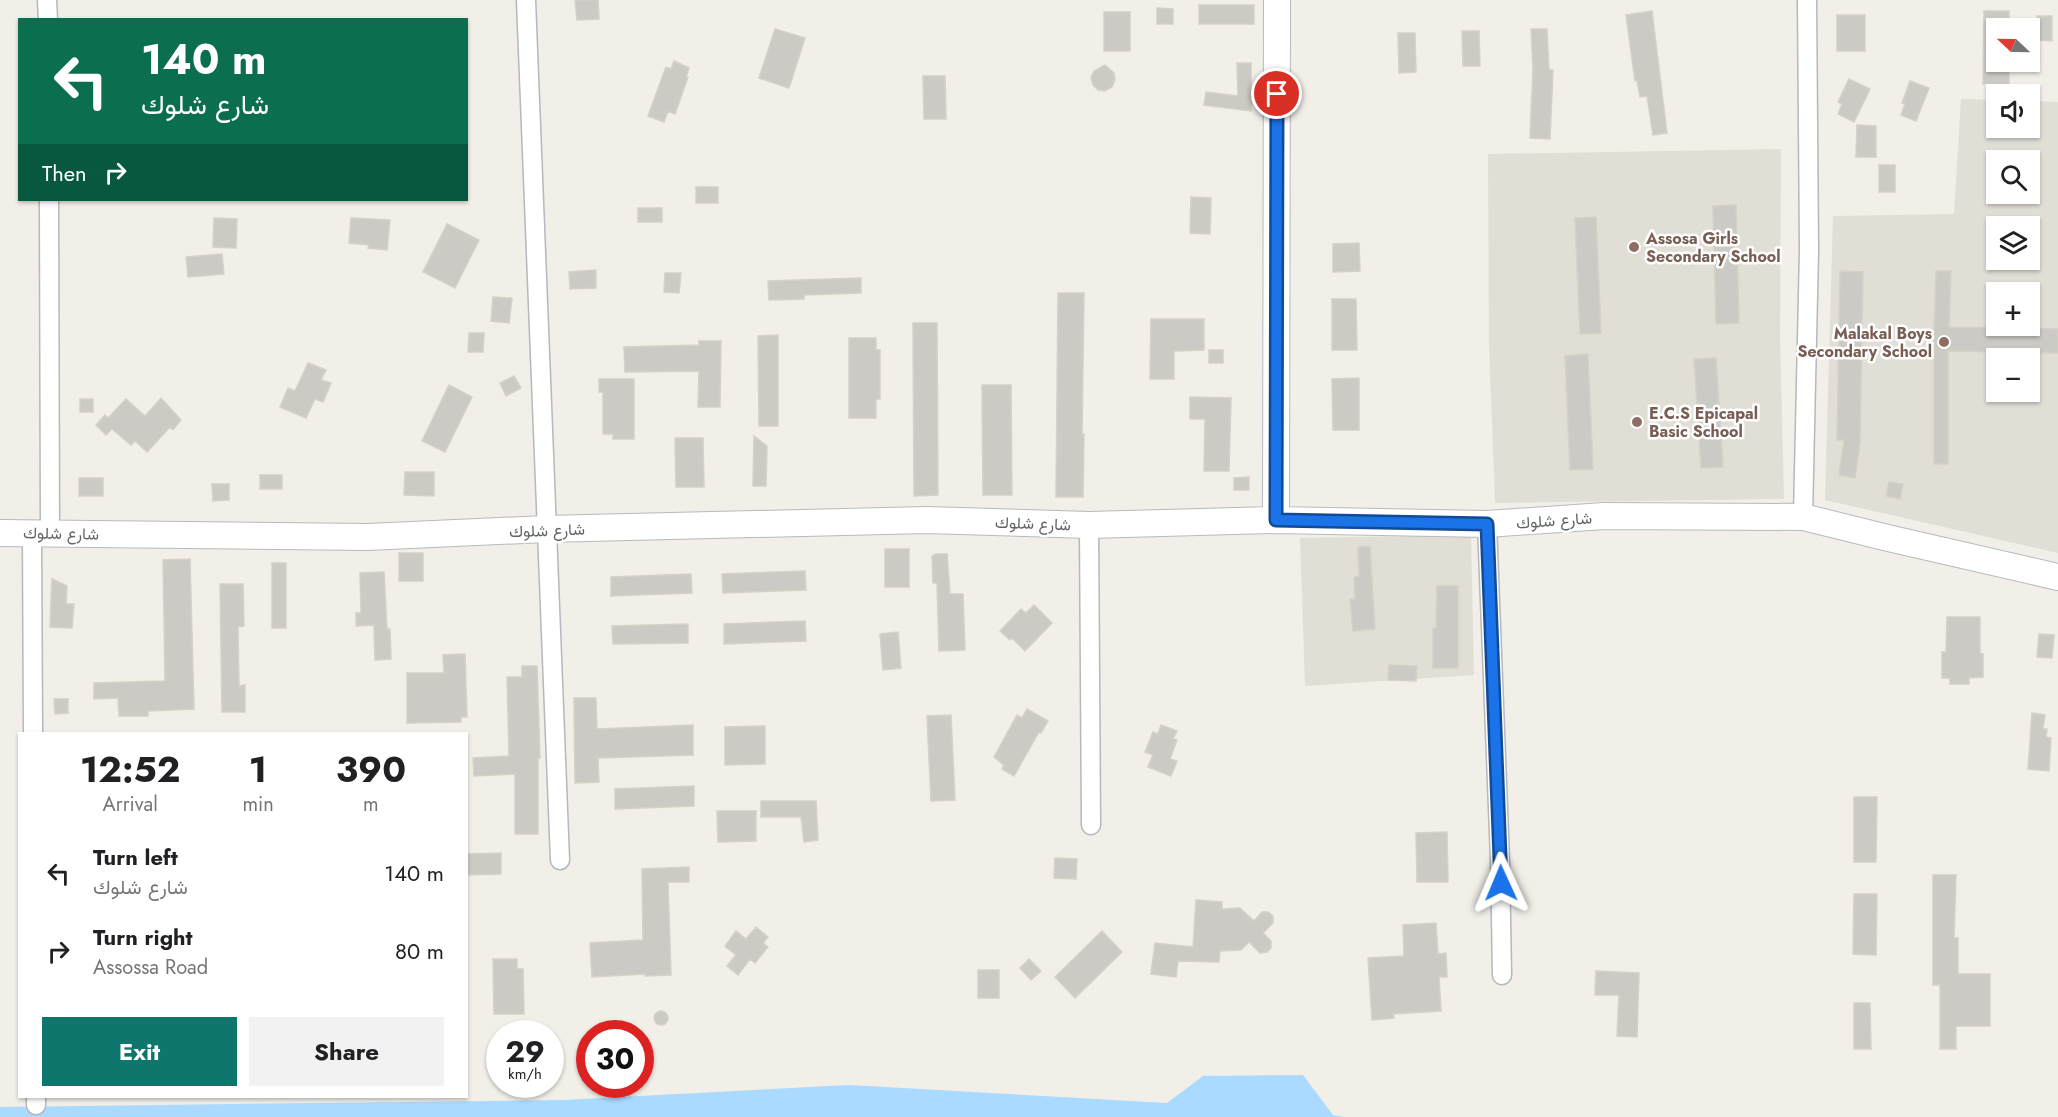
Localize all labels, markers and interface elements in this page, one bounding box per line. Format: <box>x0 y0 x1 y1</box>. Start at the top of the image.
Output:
north arrow <box>1986 18 2040 72</box>
map controls <box>1986 18 2040 402</box>
text: 140 m <box>141 29 267 90</box>
icon: left <box>42 42 120 120</box>
pin <box>1251 68 1302 119</box>
icon: arrive <box>1260 77 1293 110</box>
button: sound <box>1986 84 2040 138</box>
text: شارع شلوك <box>141 85 269 124</box>
button: search <box>1986 150 2040 204</box>
icon: right <box>99 156 132 189</box>
text: Then <box>42 157 87 189</box>
button: layers <box>1986 216 2040 270</box>
place label: Assosa Girls Secondary School <box>1645 227 1781 268</box>
marker: Assosa Girls Secondary School <box>1627 240 1641 254</box>
button: + <box>1986 282 2040 336</box>
place label: Malakal Boys Secondary School <box>1797 322 1932 363</box>
marker: Malakal Boys Secondary School <box>1937 335 1951 349</box>
button: − <box>1986 348 2040 402</box>
place label: E.C.S Epicapal Basic School <box>1649 402 1758 443</box>
marker: E.C.S Epicapal Basic School <box>1630 415 1644 429</box>
street label: شارع شلوك <box>1515 506 1593 535</box>
street label: شارع شلوك <box>995 511 1071 536</box>
street label: شارع شلوك <box>509 518 585 543</box>
street label: شارع شلوك <box>23 521 99 546</box>
text: 12:52 <box>80 743 180 795</box>
text: 1 <box>249 743 267 795</box>
text: 390 <box>336 743 406 795</box>
text: Arrival <box>103 790 158 819</box>
text: min <box>242 790 274 819</box>
text: m <box>363 790 379 819</box>
text: Turn left <box>93 841 178 873</box>
position arrow <box>1469 851 1533 915</box>
icon: left <box>42 857 75 890</box>
text: 140 m <box>384 857 444 889</box>
text: شارع شلوك <box>93 873 188 902</box>
text: Turn right <box>93 921 193 953</box>
icon: right <box>42 935 75 968</box>
text: 80 m <box>395 935 444 967</box>
text: Assossa Road <box>93 953 208 982</box>
button: Exit <box>42 1017 237 1086</box>
button: Share <box>249 1017 444 1086</box>
speed limit sign: 30 <box>576 1020 654 1098</box>
text: 29 <box>505 1030 545 1073</box>
text: km/h <box>508 1063 542 1085</box>

